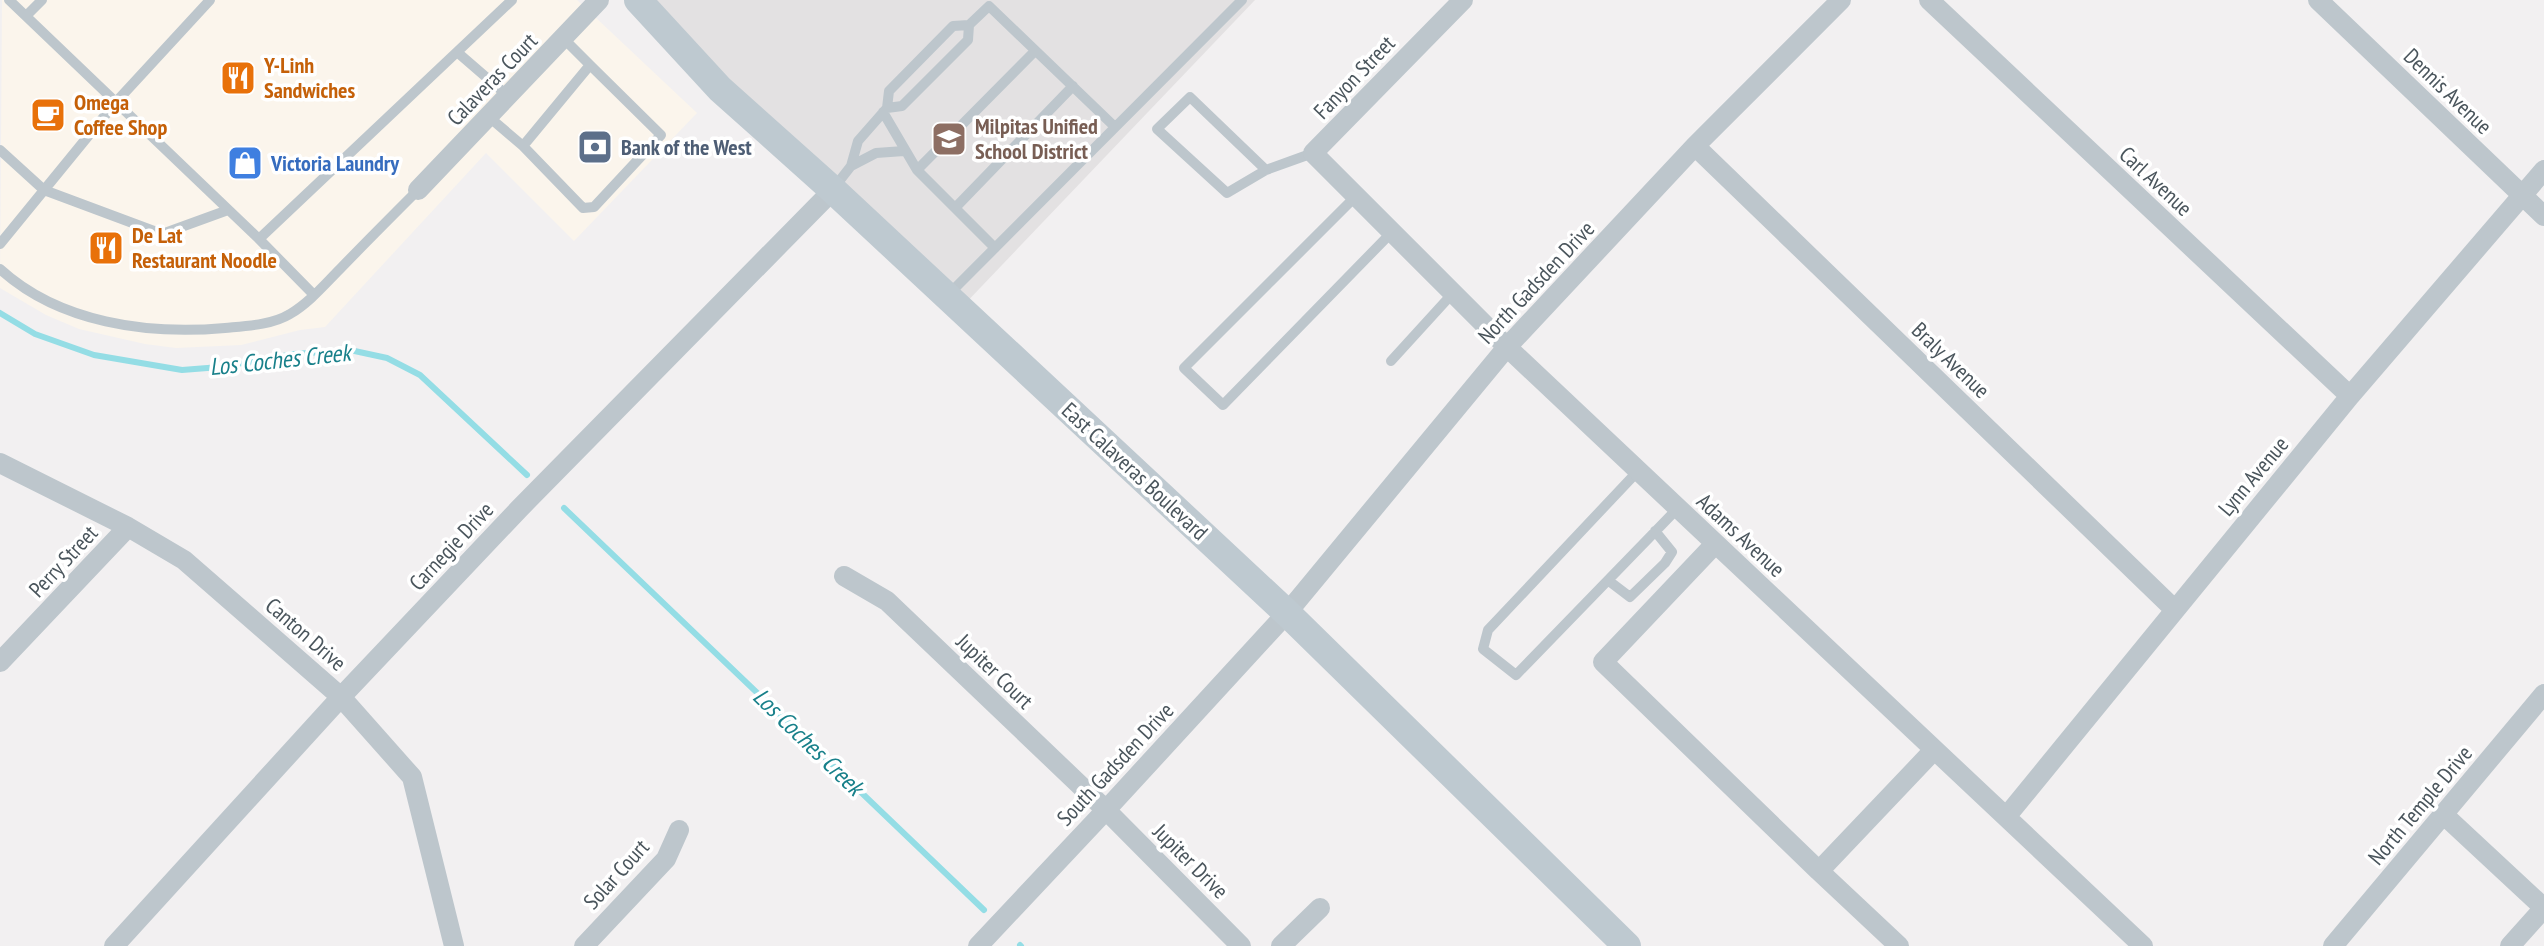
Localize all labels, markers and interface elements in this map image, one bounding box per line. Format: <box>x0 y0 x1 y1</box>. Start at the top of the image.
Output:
street label: Calaveras Court <box>441 27 543 131</box>
street label: Fanyon Street <box>1307 29 1401 125</box>
street label: Dennis Avenue <box>2398 42 2498 140</box>
place label: Y-Linh Sandwiches <box>263 51 355 104</box>
restaurant icon: Y-Linh Sandwiches <box>219 59 257 97</box>
place label: Omega Coffee Shop <box>74 88 167 141</box>
cafe icon: Omega Coffee Shop <box>29 96 67 134</box>
place label: Milpitas Unified School District <box>975 112 1098 165</box>
school or university icon: Milpitas Unified School District <box>930 120 968 158</box>
bank icon: Bank of the West <box>576 128 614 166</box>
place label: Bank of the West <box>621 133 752 161</box>
street label: Carl Avenue <box>2114 140 2198 222</box>
shop icon: Victoria Laundry <box>226 144 264 182</box>
place label: Victoria Laundry <box>270 149 400 177</box>
street label: North Gadsden Drive <box>1472 215 1600 349</box>
place label: De Lat Restaurant Noodle <box>132 221 277 274</box>
restaurant icon: De Lat Restaurant Noodle <box>87 229 125 267</box>
street label: Braly Avenue <box>1906 316 1996 404</box>
water label: Los Coches Creek <box>208 336 355 382</box>
street label: East Calaveras Boulevard <box>1056 396 1214 546</box>
street label: Lynn Avenue <box>2212 431 2294 521</box>
street label: Adams Avenue <box>1691 487 1791 583</box>
street label: Carnegie Drive <box>403 496 499 596</box>
street label: Perry Street <box>23 519 103 603</box>
street label: Canton Drive <box>260 591 352 677</box>
street label: Jupiter Court <box>950 627 1039 714</box>
water label: Los Coches Creek <box>747 681 872 804</box>
street label: South Gadsden Drive <box>1051 697 1179 831</box>
street label: North Temple Drive <box>2362 740 2478 870</box>
street label: Jupiter Drive <box>1147 817 1234 904</box>
street label: Solar Court <box>577 833 655 915</box>

